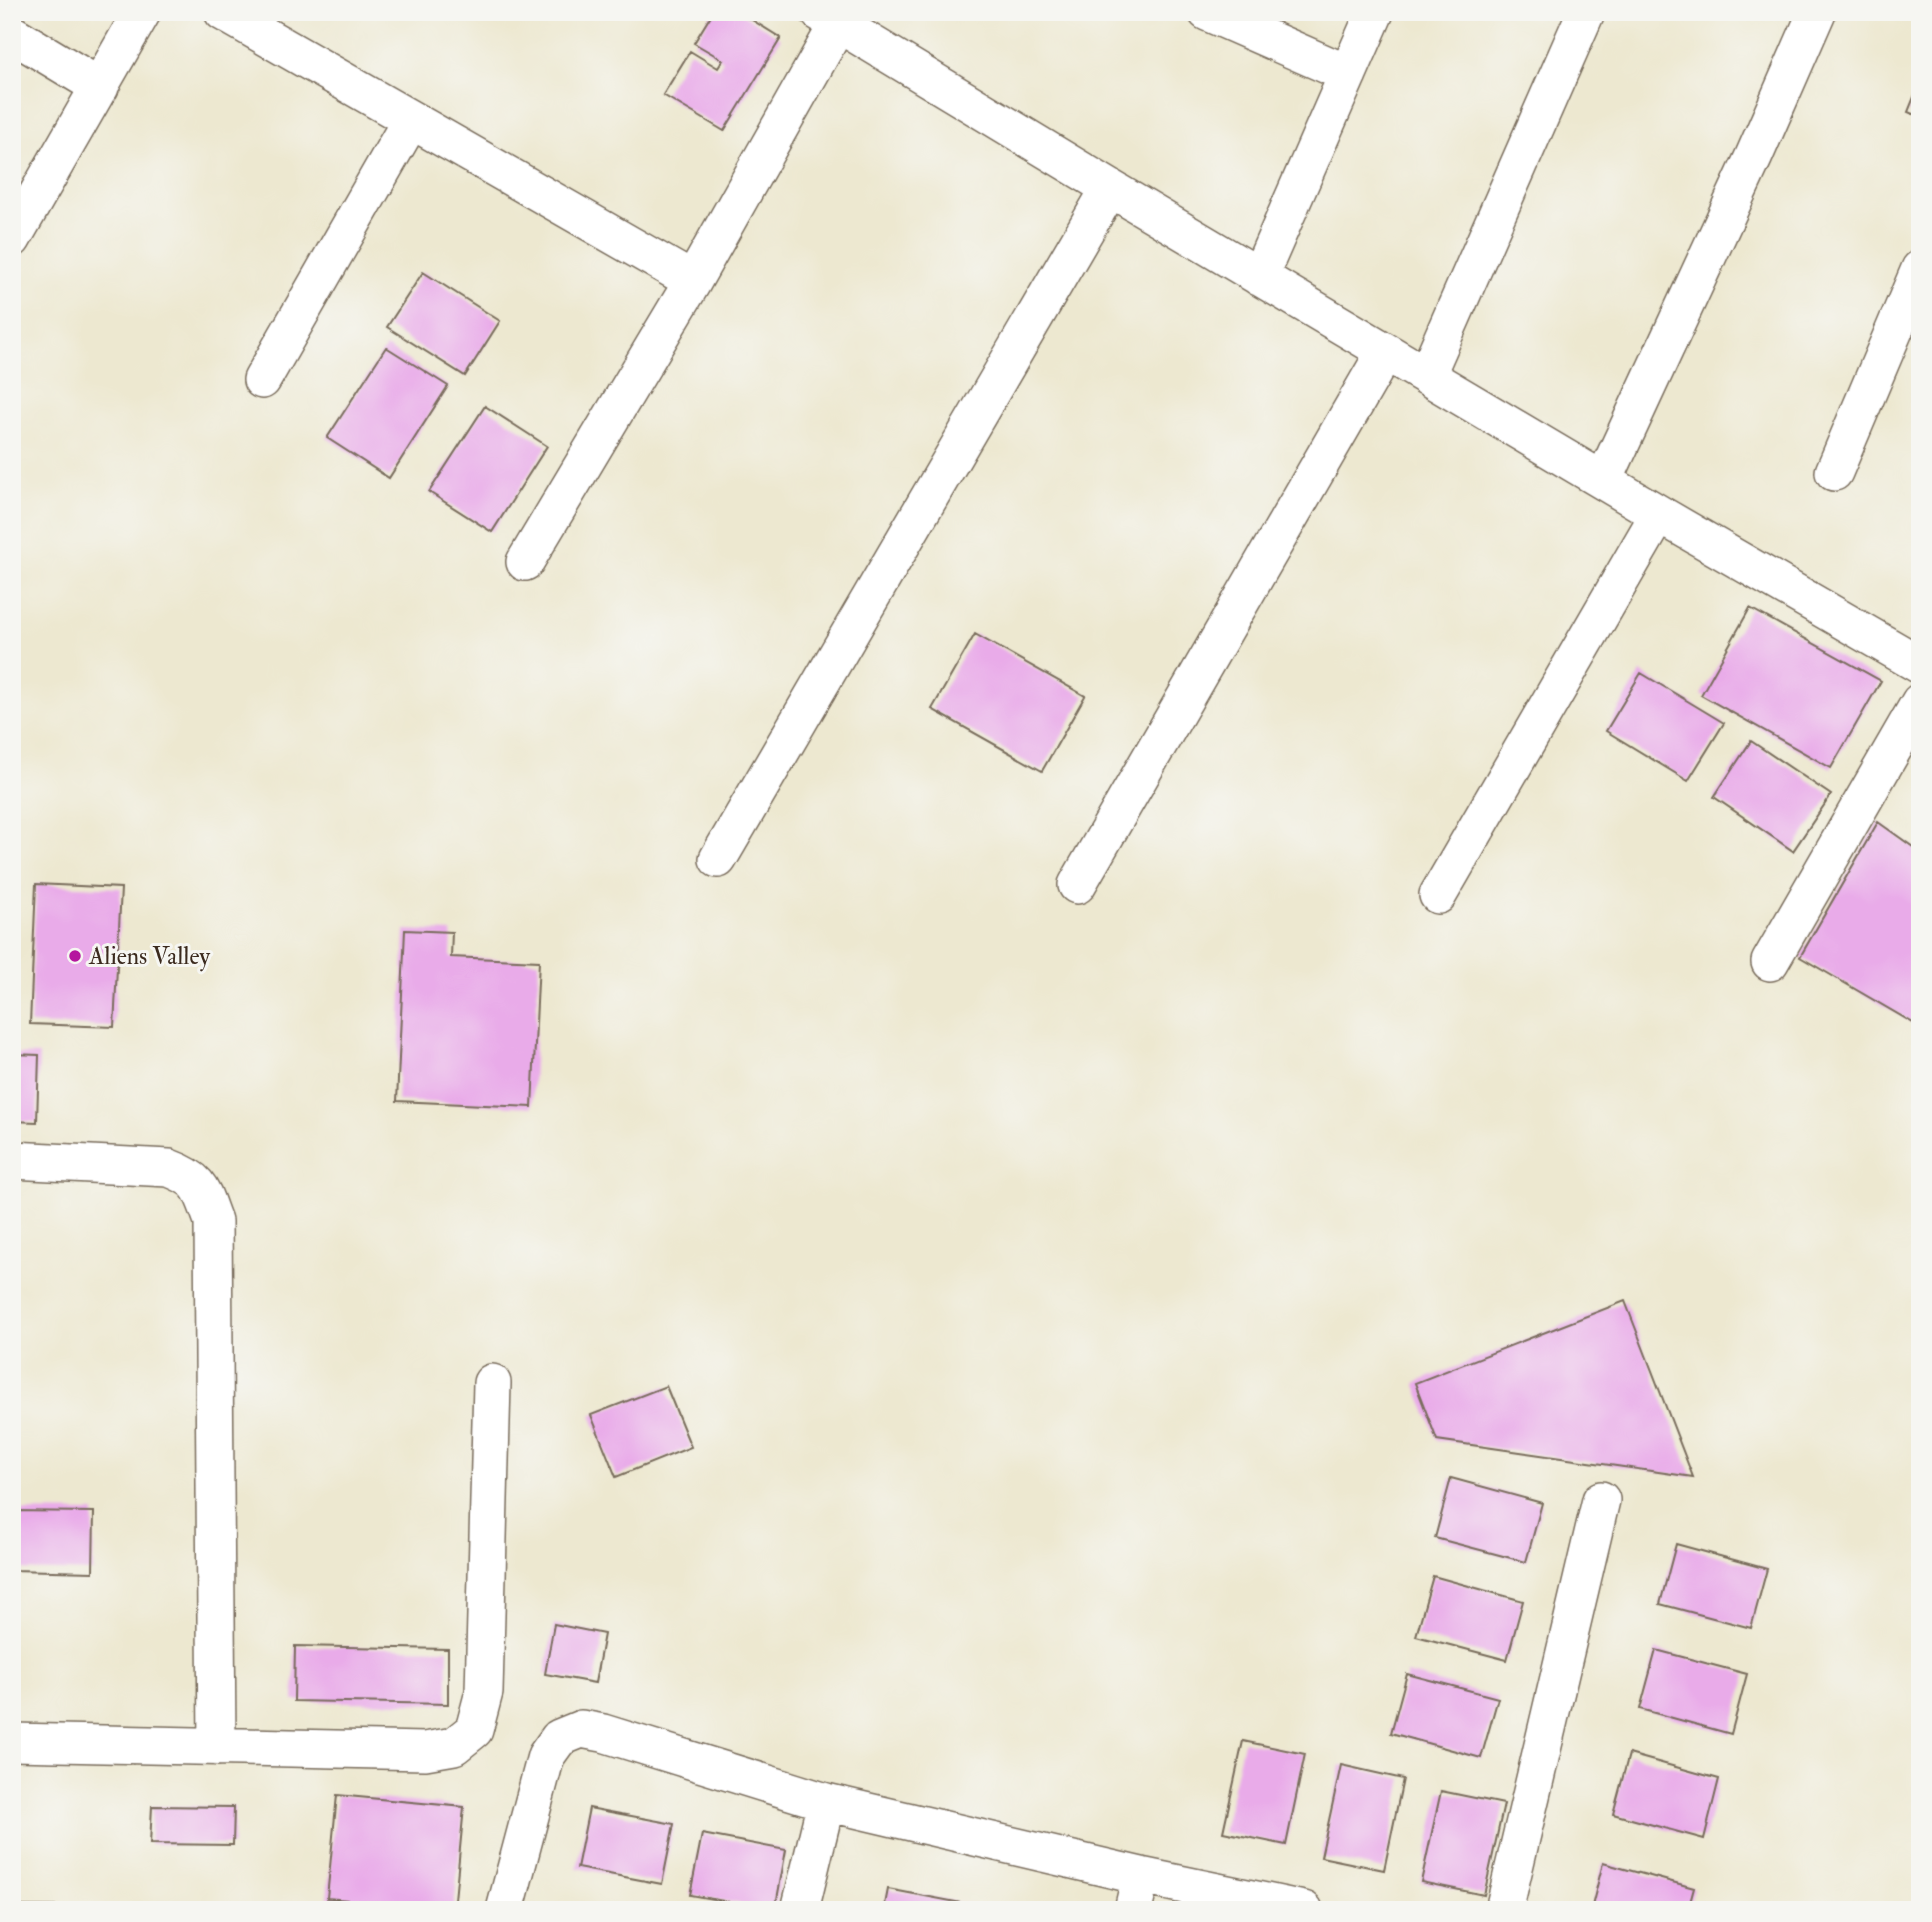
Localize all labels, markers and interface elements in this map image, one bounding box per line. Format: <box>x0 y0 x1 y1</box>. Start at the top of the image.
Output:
place label: Aliens Valley <box>88 941 210 972</box>
marker: Aliens Valley <box>67 948 83 964</box>

